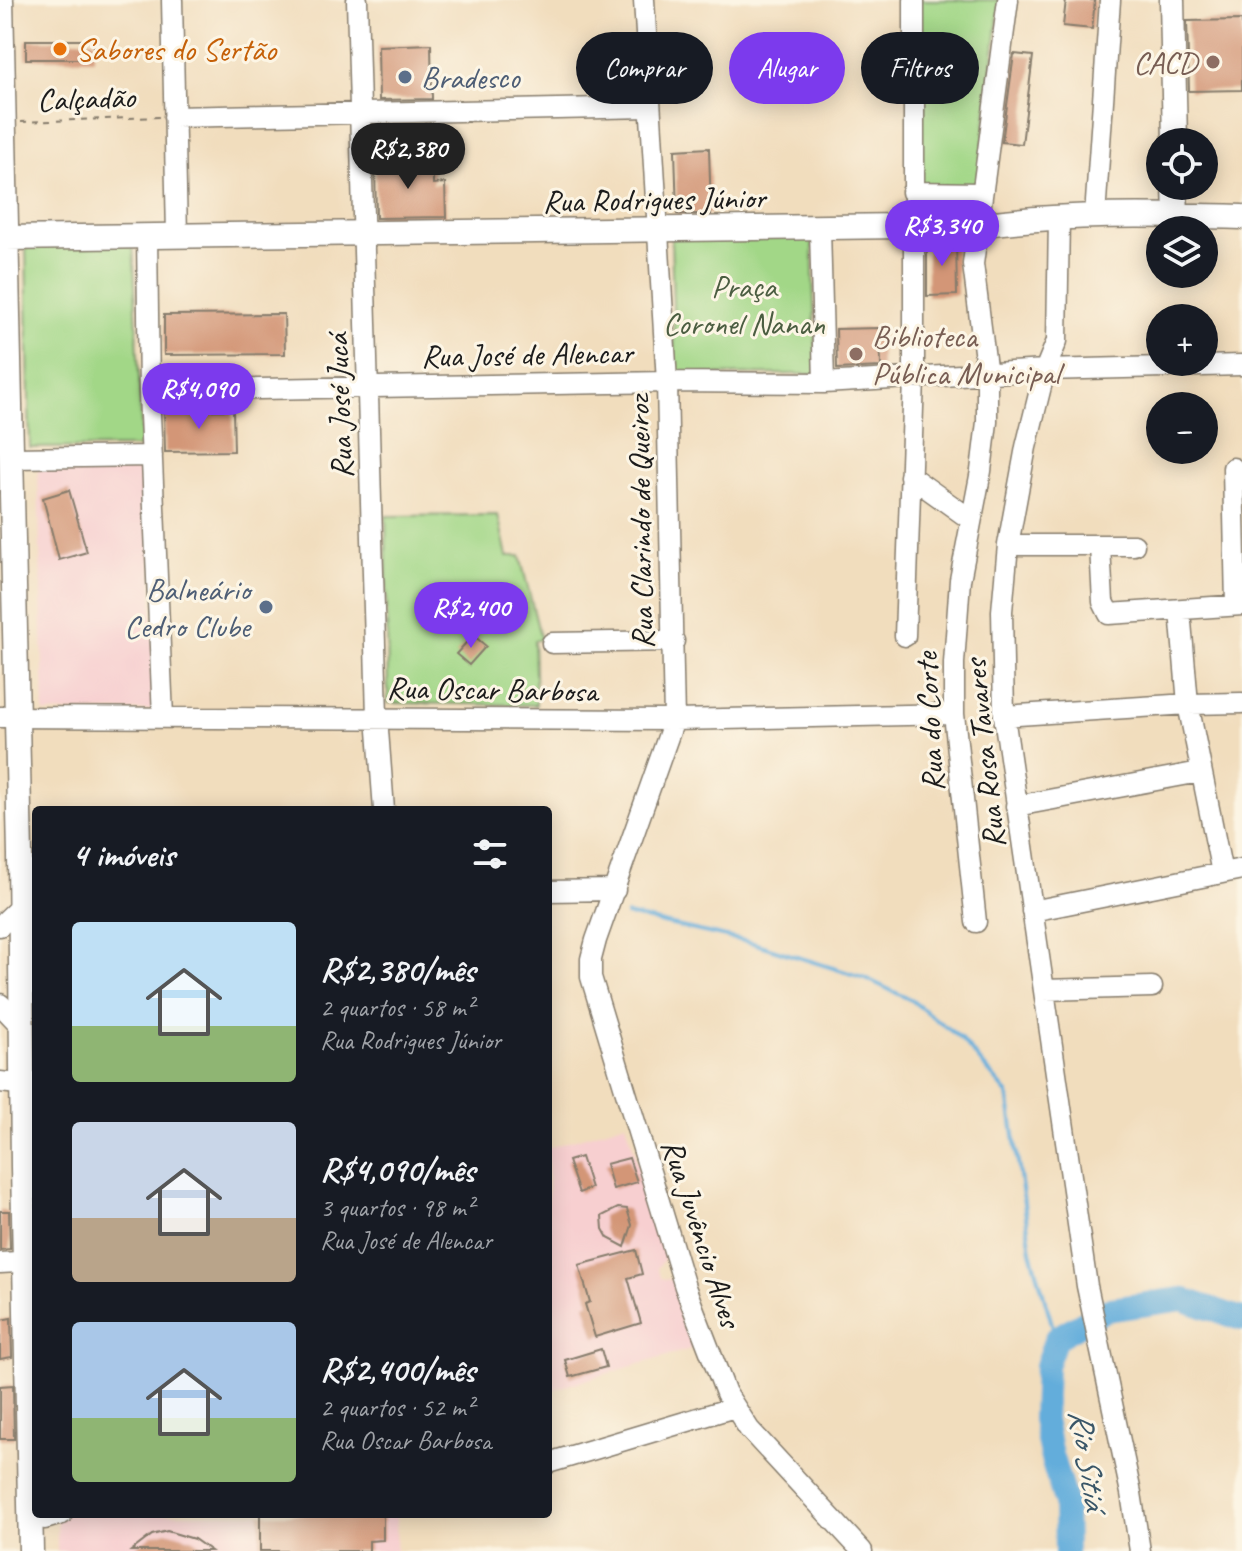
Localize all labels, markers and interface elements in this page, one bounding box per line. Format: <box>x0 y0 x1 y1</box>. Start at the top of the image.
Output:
place label: Sabores do Sertão <box>76 29 278 70</box>
chip: Comprar <box>576 32 713 104</box>
chip: Alugar <box>729 32 845 104</box>
chip: Filtros <box>861 32 979 104</box>
marker: Sabores do Sertão <box>51 40 69 58</box>
place label: CACD <box>1133 42 1199 83</box>
marker: CACD <box>1204 53 1222 71</box>
place label: Bradesco <box>421 57 521 98</box>
marker: Bradesco <box>396 68 414 86</box>
street label: Calçadão <box>36 76 137 121</box>
pin: R$2,380 <box>334 123 482 191</box>
map controls <box>1146 128 1218 464</box>
button: locate <box>1146 128 1218 200</box>
text: R$2,380 <box>369 132 447 165</box>
street label: Rua Rodrigues Júnior <box>542 177 768 222</box>
pin: R$3,340 <box>868 200 1016 268</box>
text: R$3,340 <box>903 209 981 242</box>
button: layers <box>1146 216 1218 288</box>
park label: Praça Coronel Nanan <box>663 266 826 344</box>
button: + <box>1146 304 1218 376</box>
place label: Biblioteca Pública Municipal <box>872 316 1065 394</box>
street label: Rua José Jucá <box>316 330 363 479</box>
street label: Rua José de Alencar <box>421 332 636 377</box>
marker: Biblioteca Pública Municipal <box>847 345 865 363</box>
pin: R$4,090 <box>125 363 273 431</box>
text: R$4,090 <box>160 372 238 405</box>
street label: Rua Clarindo de Queiroz <box>618 392 663 649</box>
button: − <box>1146 392 1218 464</box>
place label: Balneário Cedro Clube <box>124 569 254 647</box>
pin: R$2,400 <box>397 582 545 650</box>
text: R$2,400 <box>432 591 510 624</box>
marker: Balneário Cedro Clube <box>257 598 275 616</box>
street label: Rua do Corte <box>905 649 954 793</box>
street label: Rua Rosa Tavares <box>954 655 1015 850</box>
street label: Rua Oscar Barbosa <box>386 667 601 712</box>
icon: filters <box>468 832 512 876</box>
text: 4 imóveis <box>72 833 175 876</box>
text: R$2,380/mês <box>320 948 475 991</box>
icon: home <box>136 954 232 1050</box>
text: 2 quartos · 58 m² <box>320 991 474 1024</box>
text: Rua Rodrigues Júnior <box>320 1024 501 1057</box>
street label: Rua Juvêncio Alves <box>652 1134 752 1334</box>
text: R$4,090/mês <box>320 1148 475 1191</box>
icon: home <box>136 1154 232 1250</box>
text: 3 quartos · 98 m² <box>320 1191 474 1224</box>
text: Rua José de Alencar <box>320 1224 492 1257</box>
text: R$2,400/mês <box>320 1348 475 1391</box>
icon: home <box>136 1354 232 1450</box>
text: 2 quartos · 52 m² <box>320 1391 474 1424</box>
water label: Rio Sitiá <box>1059 1406 1119 1520</box>
text: Rua Oscar Barbosa <box>320 1424 491 1457</box>

